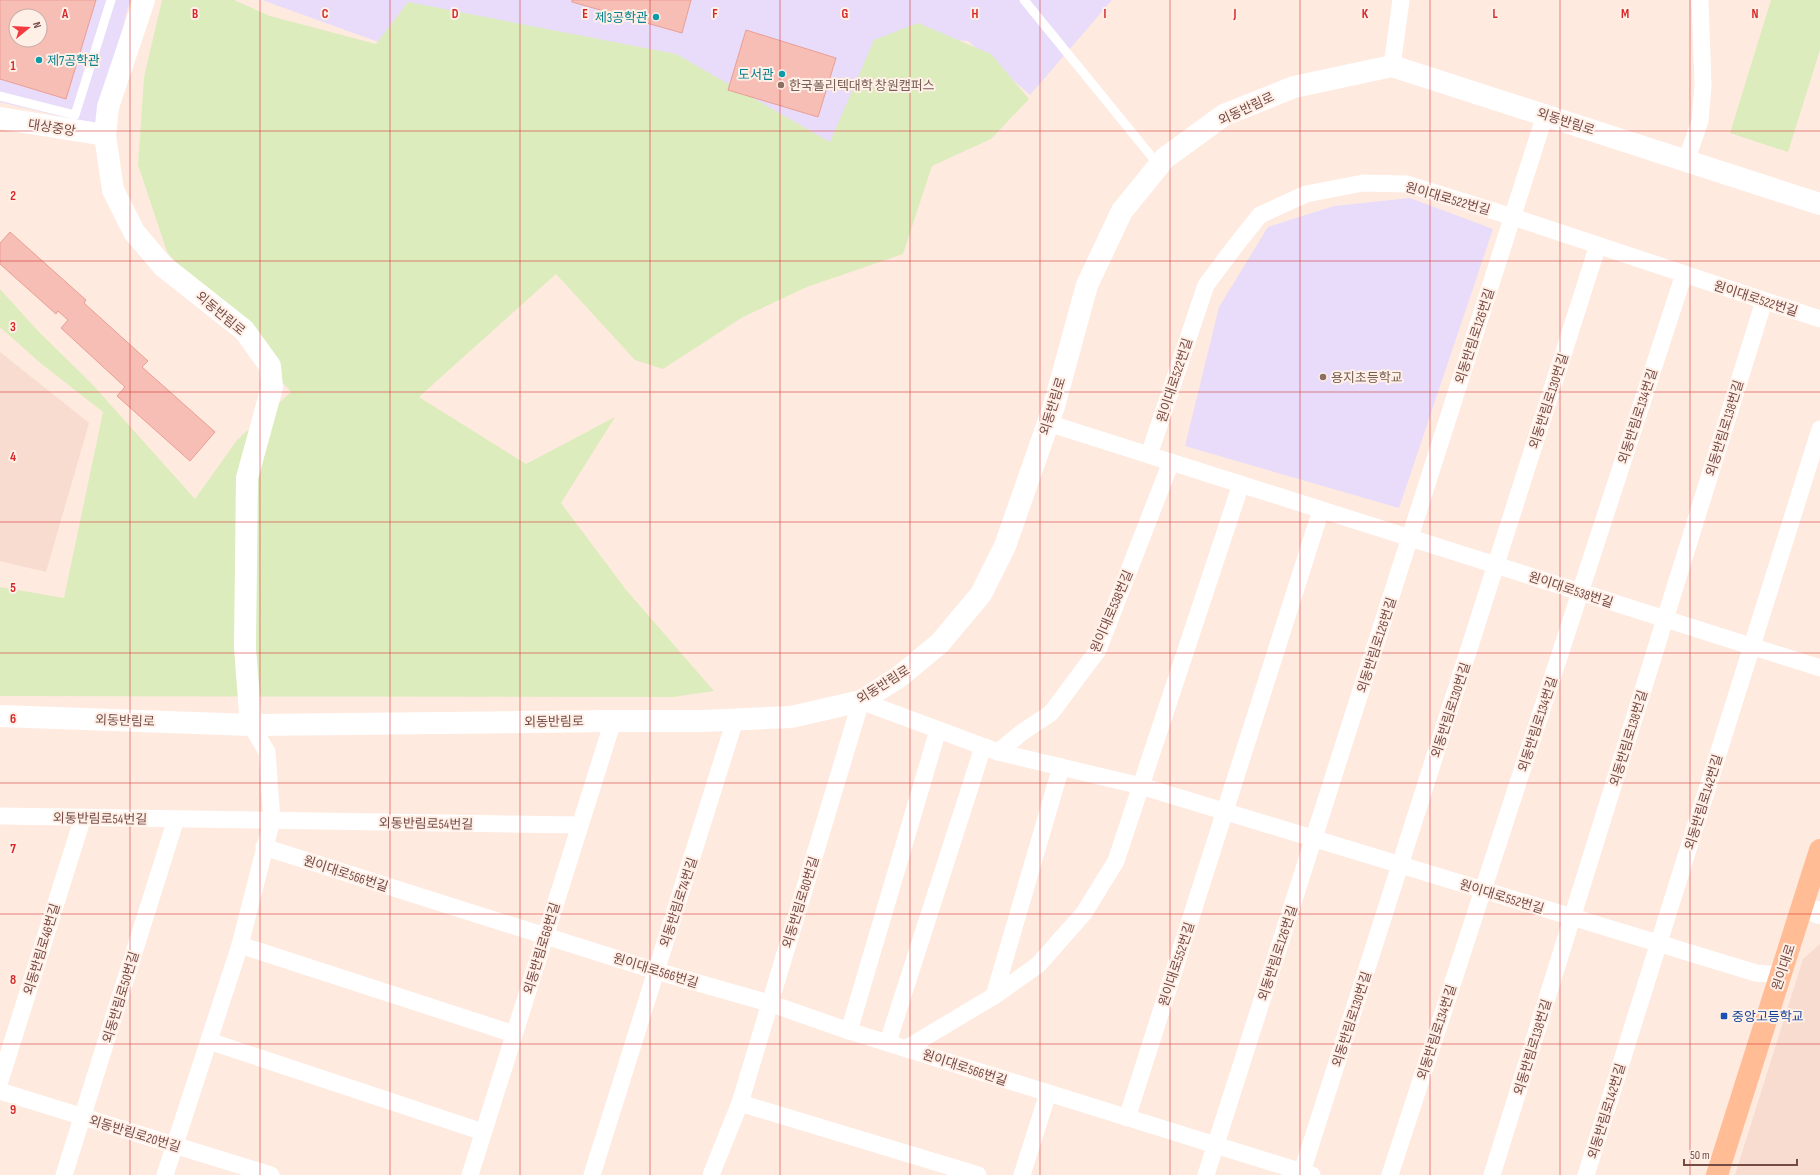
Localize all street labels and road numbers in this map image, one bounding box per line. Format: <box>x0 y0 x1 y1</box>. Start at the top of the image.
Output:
street label: 외동반림로 <box>1216 89 1277 129</box>
street label: 외동반림로 <box>1535 105 1597 139</box>
street label: 대상중앙 <box>27 116 77 140</box>
street label: 원이대로522번길 <box>1403 179 1492 219</box>
street label: 원이대로522번길 <box>1712 278 1800 320</box>
street label: 외동반림로126번길 <box>1452 287 1498 386</box>
street label: 외동반림로 <box>192 288 248 339</box>
street label: 원이대로522번길 <box>1154 336 1196 424</box>
street label: 외동반림로130번길 <box>1526 352 1572 451</box>
street label: 외동반림로134번길 <box>1615 367 1661 466</box>
street label: 외동반림로 <box>1037 375 1069 437</box>
street label: 외동반림로138번길 <box>1703 378 1747 478</box>
street label: 원이대로538번길 <box>1087 568 1137 655</box>
street label: 원이대로538번길 <box>1526 569 1615 611</box>
street label: 외동반림로126번길 <box>1354 596 1400 695</box>
street label: 외동반림로130번길 <box>1428 661 1474 760</box>
street label: 외동반림로 <box>854 662 913 707</box>
street label: 외동반림로134번길 <box>1515 675 1561 774</box>
street label: 외동반림로138번길 <box>1607 688 1651 788</box>
street label: 외동반림로 <box>95 712 155 730</box>
street label: 외동반림로 <box>524 713 584 731</box>
street label: 외동반림로142번길 <box>1682 753 1726 852</box>
street label: 외동반림로54번길 <box>53 810 147 828</box>
street label: 외동반림로54번길 <box>379 815 473 833</box>
street label: 원이대로566번길 <box>301 853 390 895</box>
street label: 외동반림로80번길 <box>779 854 823 950</box>
street label: 외동반림로74번길 <box>657 855 701 949</box>
street label: 원이대로552번길 <box>1458 877 1546 917</box>
street label: 외동반림로68번길 <box>520 900 564 996</box>
street label: 외동반림로46번길 <box>20 902 63 997</box>
street label: 외동반림로126번길 <box>1255 904 1301 1003</box>
street label: 원이대로552번길 <box>1156 920 1198 1008</box>
street label: 원이대로 <box>1769 942 1799 993</box>
street label: 외동반림로50번길 <box>99 950 142 1045</box>
street label: 원이대로566번길 <box>611 950 700 992</box>
street label: 외동반림로130번길 <box>1329 970 1375 1069</box>
street label: 외동반림로134번길 <box>1414 983 1460 1082</box>
street label: 외동반림로138번길 <box>1511 997 1555 1097</box>
street label: 원이대로566번길 <box>920 1047 1009 1089</box>
street label: 외동반림로142번길 <box>1585 1062 1629 1161</box>
street label: 외동반림로20번길 <box>87 1112 182 1155</box>

